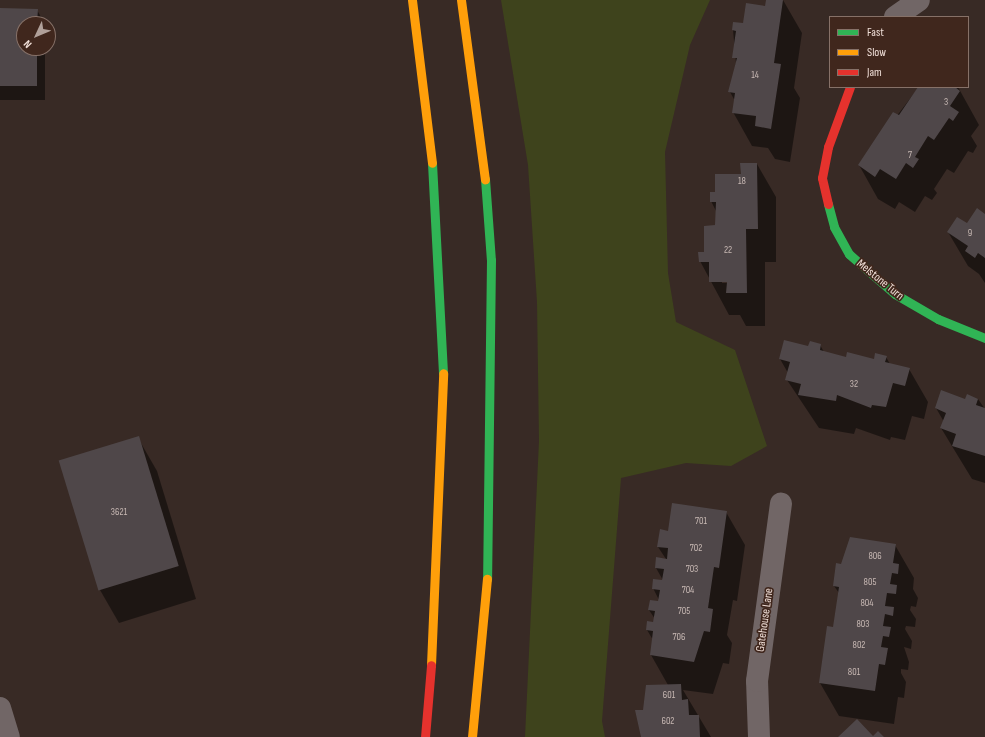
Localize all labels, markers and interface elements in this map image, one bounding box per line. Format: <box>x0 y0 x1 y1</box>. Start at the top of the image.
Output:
north arrow <box>16 16 56 56</box>
legend <box>829 16 969 88</box>
text: Fast <box>867 25 884 40</box>
text: N <box>21 37 34 51</box>
text: Slow <box>867 45 886 60</box>
text: Jam <box>867 65 882 80</box>
house number: 14 <box>751 70 759 82</box>
house number: 3 <box>944 97 948 109</box>
house number: 7 <box>908 150 912 162</box>
house number: 18 <box>738 176 746 188</box>
house number: 9 <box>968 228 972 240</box>
house number: 22 <box>724 245 732 257</box>
street label: Melstone Turn <box>854 257 906 303</box>
house number: 32 <box>850 379 858 391</box>
house number: 3621 <box>111 507 127 519</box>
house number: 701 <box>695 516 707 528</box>
house number: 702 <box>690 543 702 555</box>
house number: 806 <box>868 551 882 563</box>
house number: 703 <box>686 564 698 576</box>
house number: 805 <box>864 577 876 589</box>
house number: 704 <box>682 585 694 597</box>
street label: Gatehouse Lane <box>753 587 777 653</box>
house number: 804 <box>860 598 874 610</box>
house number: 705 <box>678 606 690 618</box>
house number: 803 <box>856 619 870 631</box>
house number: 706 <box>673 632 685 644</box>
house number: 802 <box>853 640 865 652</box>
house number: 801 <box>848 667 860 679</box>
house number: 601 <box>663 690 675 702</box>
house number: 602 <box>662 716 674 728</box>

